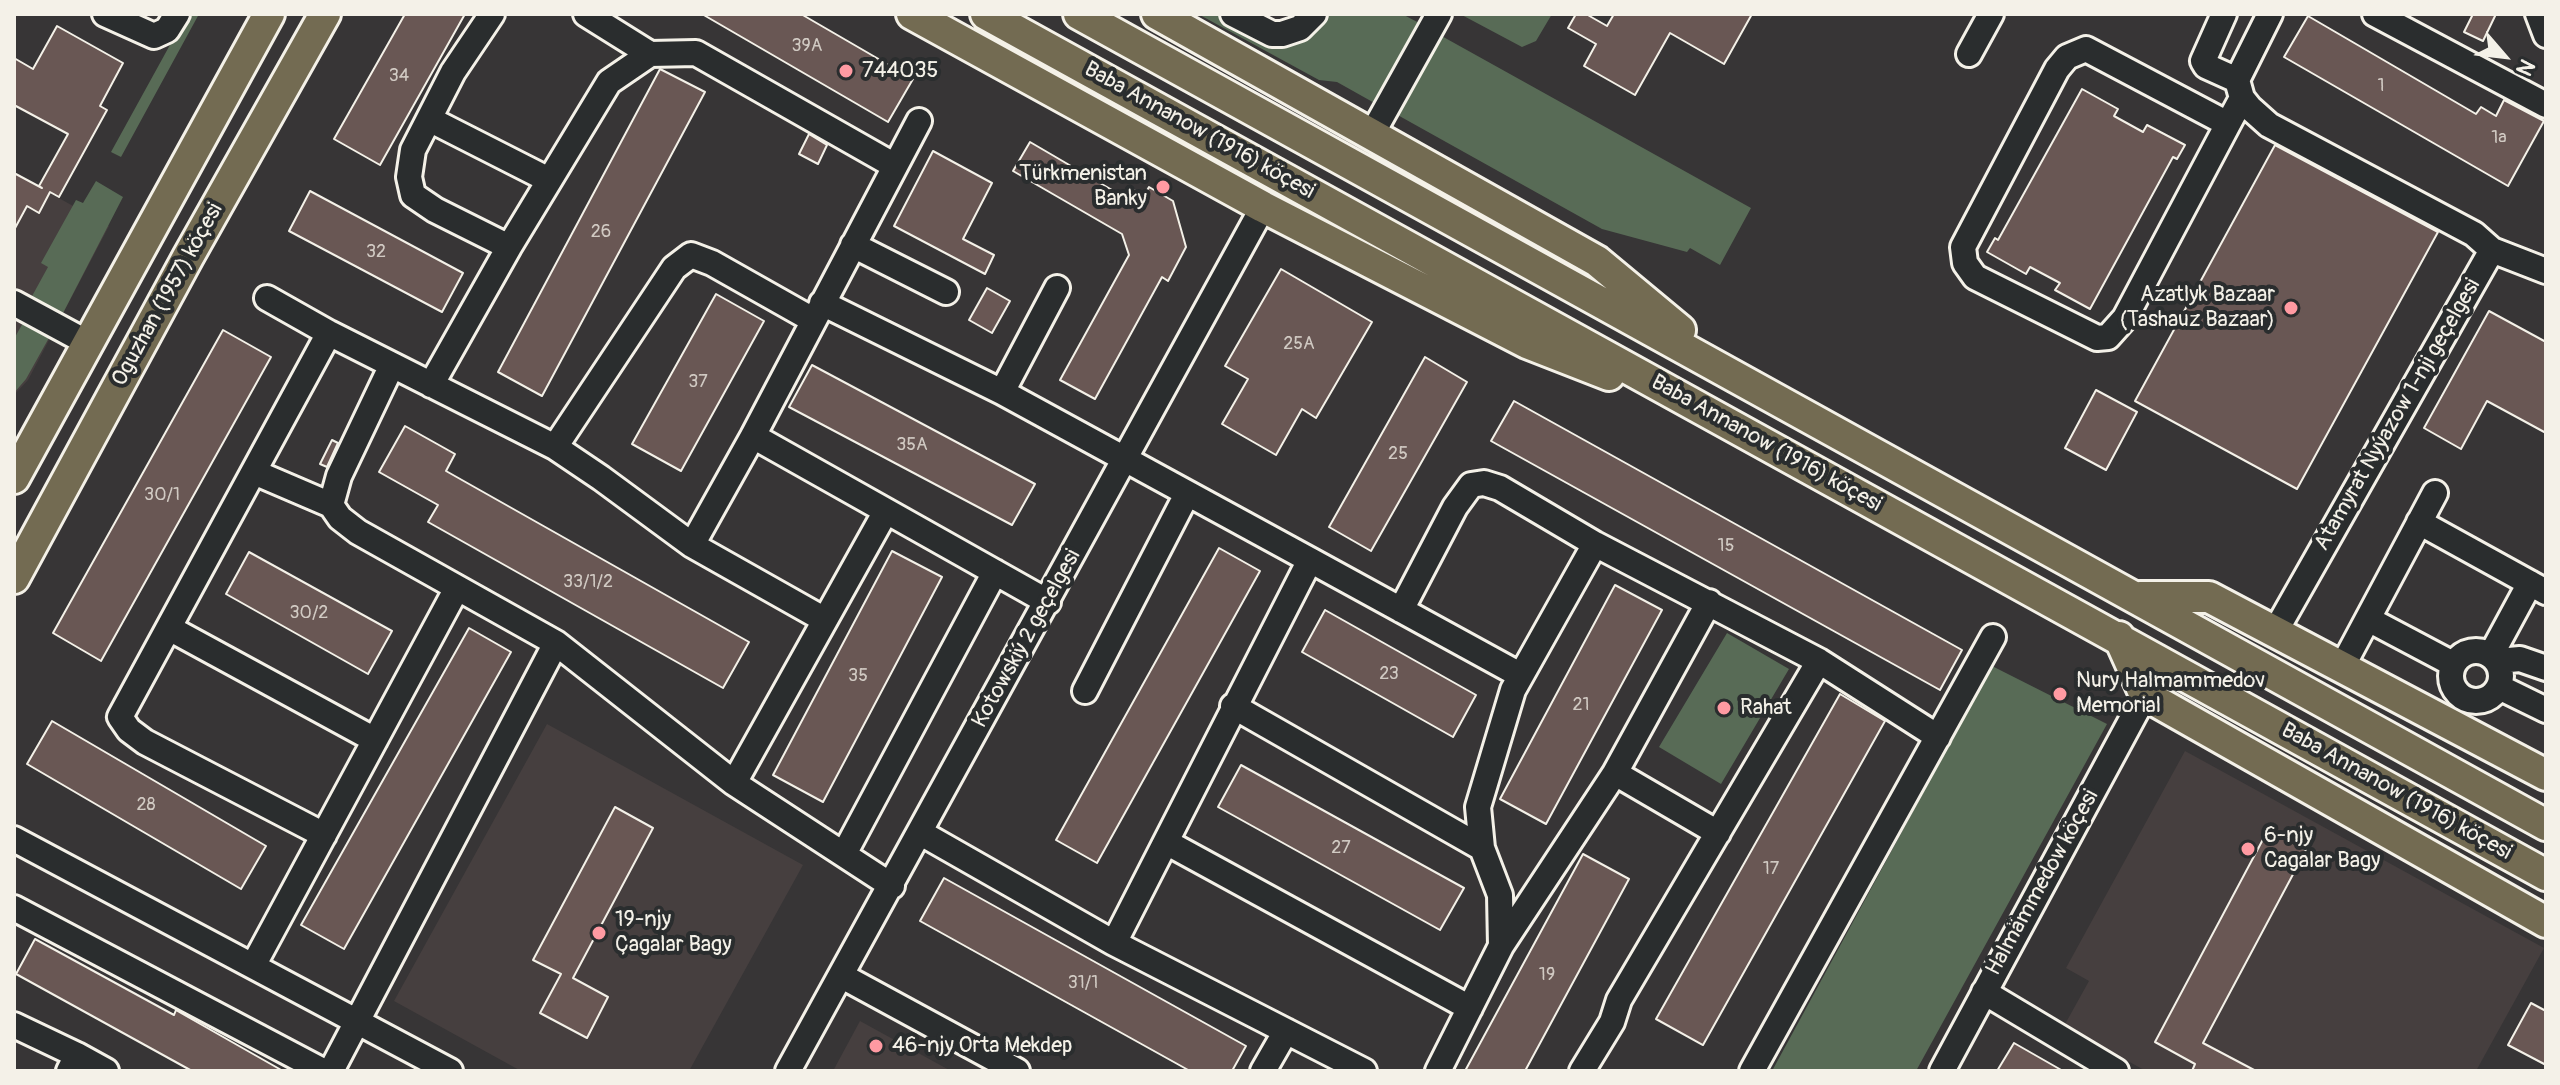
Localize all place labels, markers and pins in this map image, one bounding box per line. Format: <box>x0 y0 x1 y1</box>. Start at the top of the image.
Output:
place label: 744035 <box>862 58 938 84</box>
marker: 744035 <box>837 62 855 80</box>
place label: Türkmenistan Banky <box>1019 161 1147 212</box>
marker: Türkmenistan Banky <box>1154 178 1172 196</box>
place label: Azatlyk Bazaar (Tashauz Bazaar) <box>2119 282 2275 334</box>
marker: Azatlyk Bazaar (Tashauz Bazaar) <box>2282 299 2300 317</box>
place label: Nury Halmammedov Memorial <box>2076 668 2265 720</box>
marker: Nury Halmammedov Memorial <box>2051 685 2069 703</box>
place label: Rahat <box>1740 695 1792 721</box>
marker: Rahat <box>1715 699 1733 717</box>
place label: 6-njy Cagalar Bagy <box>2264 823 2380 874</box>
marker: 6-njy Cagalar Bagy <box>2239 840 2257 858</box>
place label: 19-njy Çagalar Bagy <box>615 907 732 958</box>
marker: 19-njy Çagalar Bagy <box>590 924 608 942</box>
place label: 46-njy Orta Mekdep <box>892 1033 1072 1059</box>
marker: 46-njy Orta Mekdep <box>867 1037 885 1055</box>

